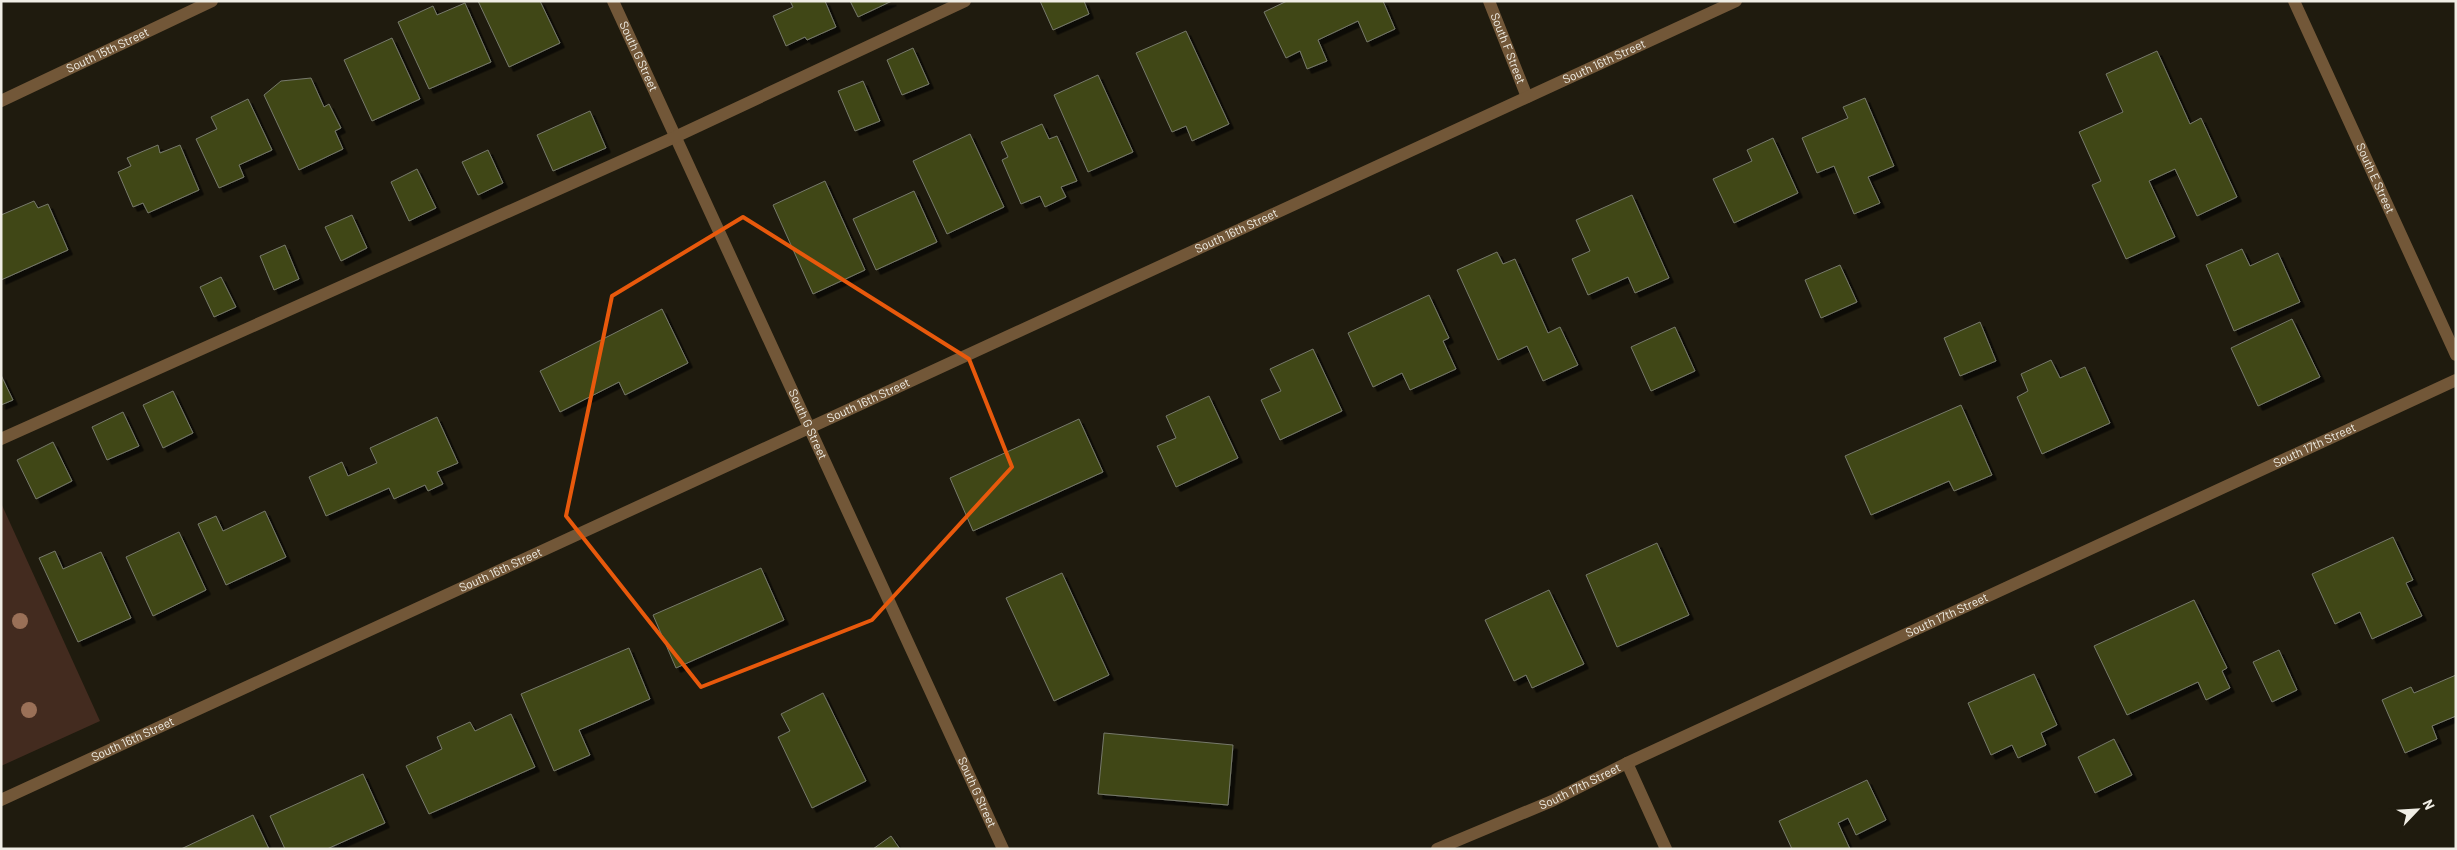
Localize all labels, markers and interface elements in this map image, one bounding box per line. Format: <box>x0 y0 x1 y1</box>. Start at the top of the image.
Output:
street label: South F Street <box>1488 10 1529 86</box>
street label: South G Street <box>617 19 662 93</box>
street label: South 15th Street <box>64 24 151 75</box>
street label: South 16th Street <box>1560 36 1647 86</box>
street label: South E Street <box>2354 141 2398 215</box>
street label: South 16th Street <box>1192 205 1280 255</box>
street label: South 16th Street <box>824 375 912 425</box>
street label: South G Street <box>786 387 831 461</box>
street label: South 17th Street <box>2271 419 2357 470</box>
street label: South 16th Street <box>456 544 544 594</box>
street label: South 17th Street <box>1903 589 1990 639</box>
street label: South 16th Street <box>89 713 176 764</box>
street label: South G Street <box>956 755 1000 829</box>
street label: South 17th Street <box>1537 760 1622 812</box>
north arrow <box>2392 785 2442 835</box>
text: N <box>2420 796 2439 812</box>

